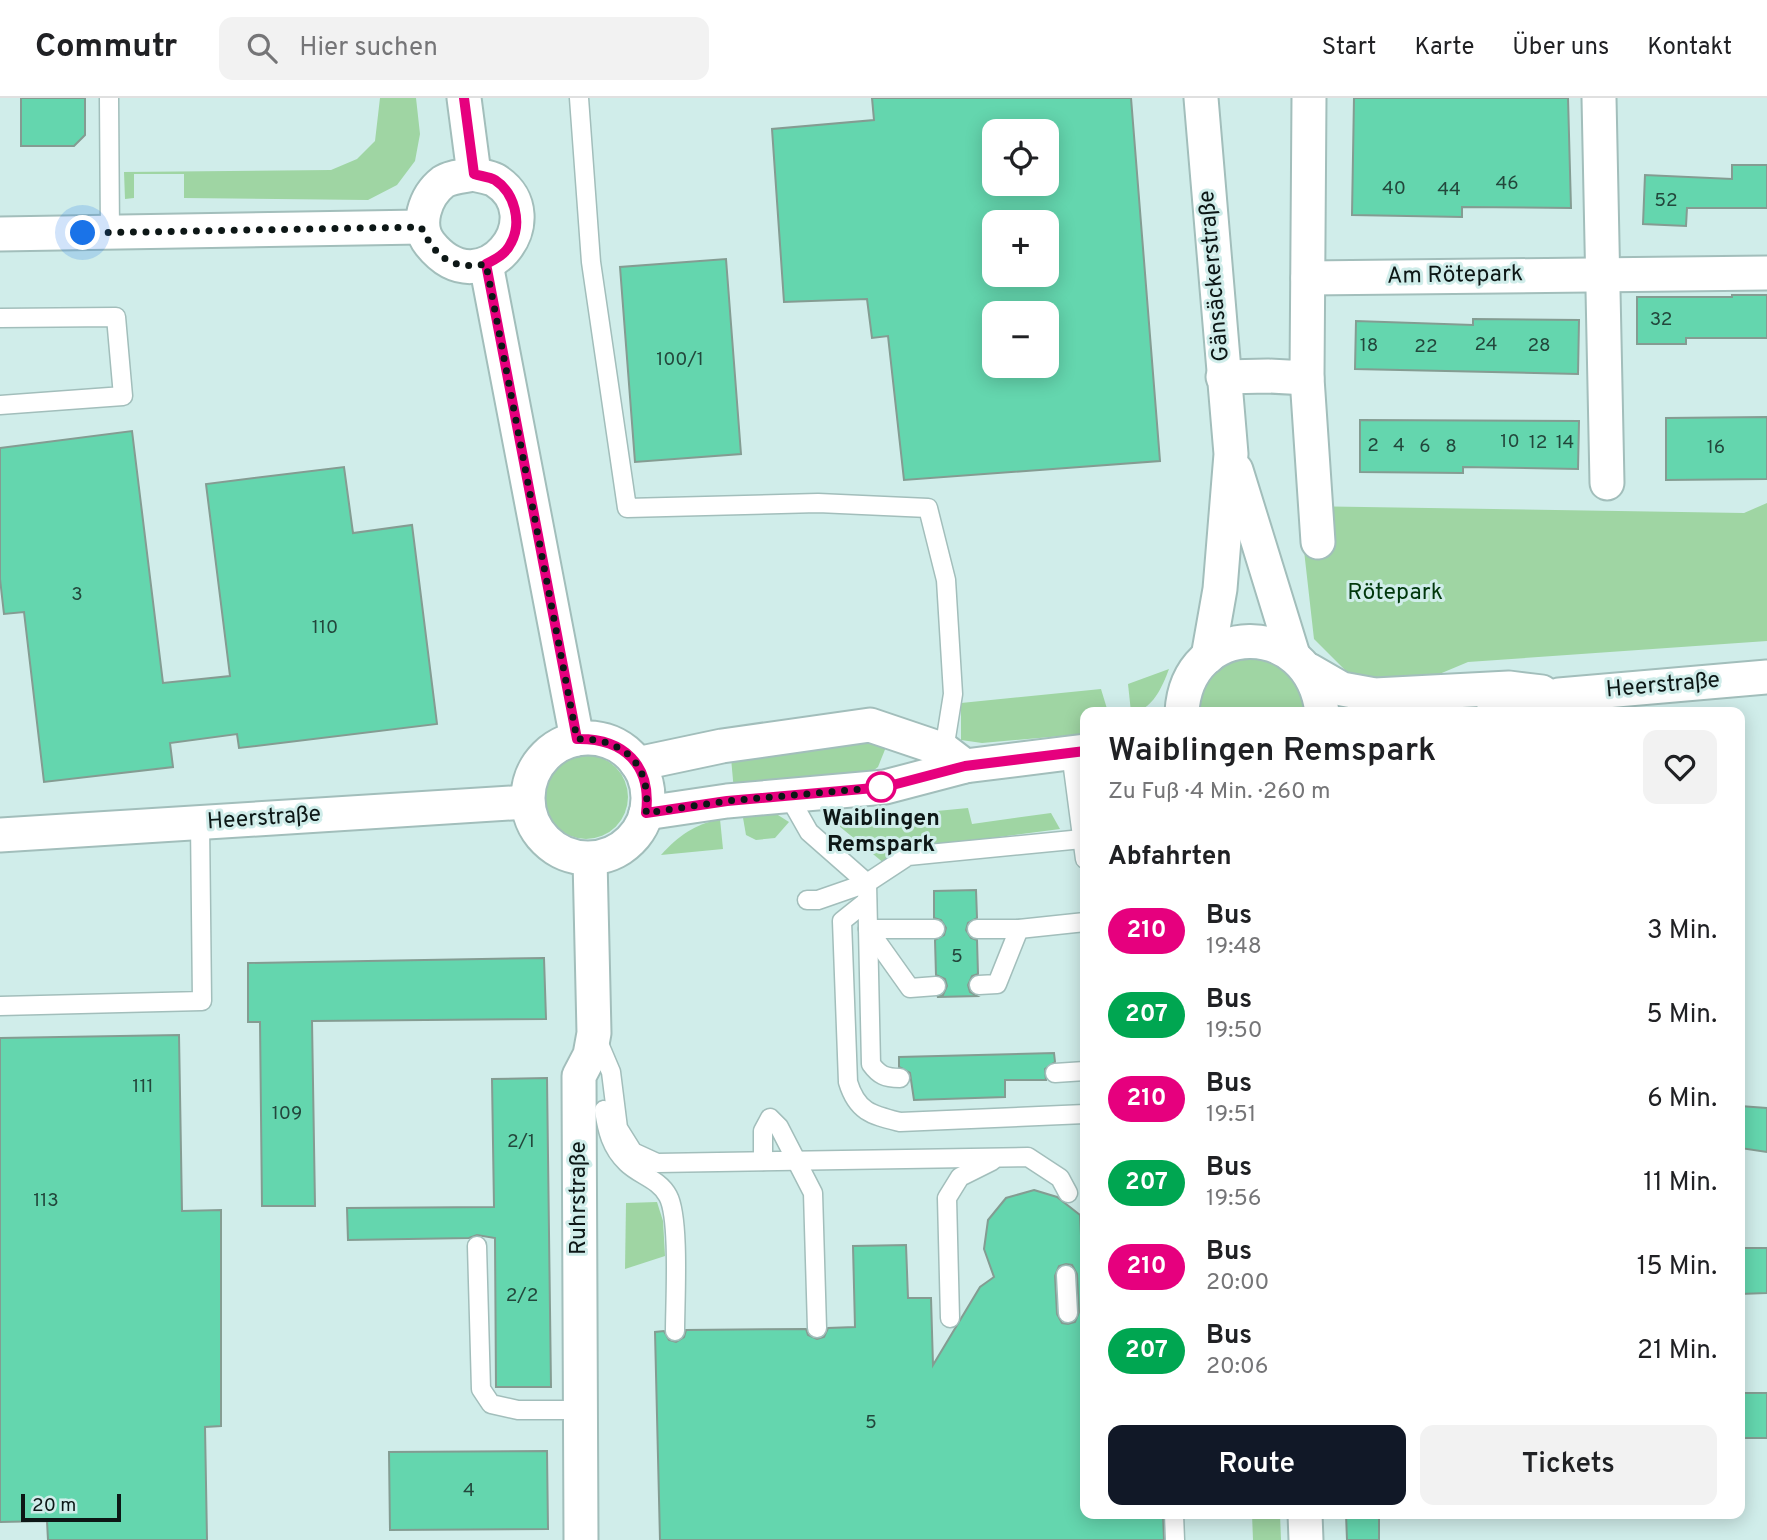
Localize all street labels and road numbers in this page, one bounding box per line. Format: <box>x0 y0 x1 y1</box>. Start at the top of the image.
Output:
street label: Gänsäckerstraße <box>1193 189 1237 363</box>
street label: Am Rötepark <box>1387 260 1523 292</box>
street label: Heerstraße <box>1605 667 1721 705</box>
street label: Heerstraße <box>206 801 322 837</box>
street label: Ruhrstraße <box>565 1141 594 1255</box>

